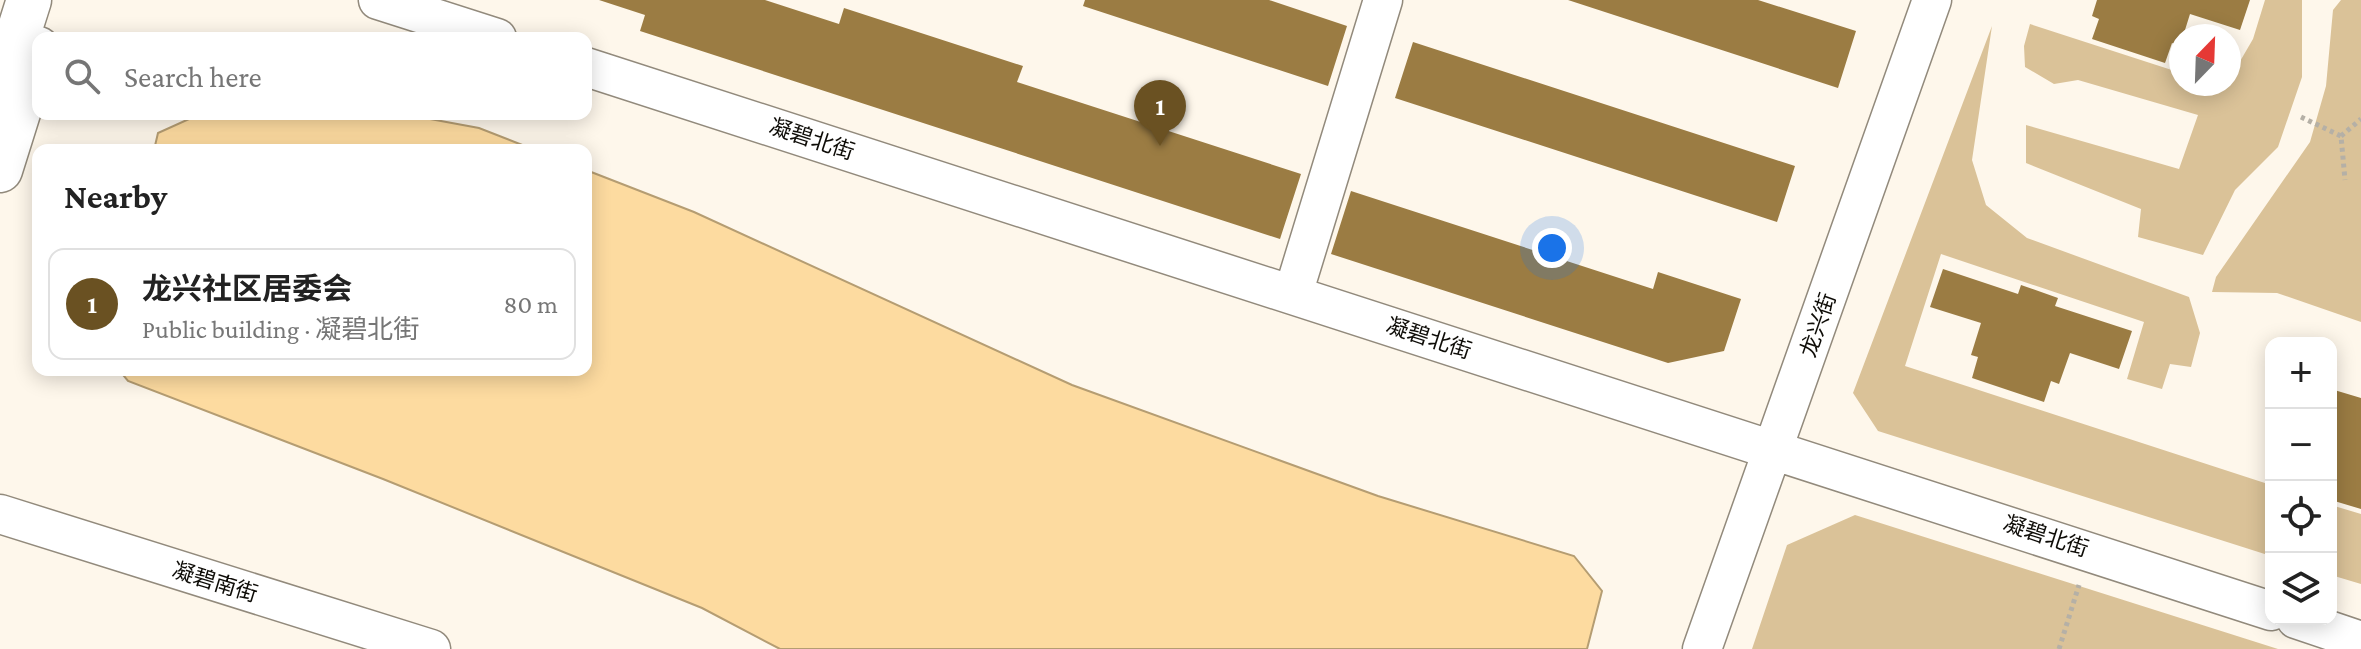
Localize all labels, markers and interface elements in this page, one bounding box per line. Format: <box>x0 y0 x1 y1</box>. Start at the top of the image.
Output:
north arrow <box>2169 24 2241 96</box>
search box <box>32 32 592 120</box>
icon: search <box>60 54 104 98</box>
text: Search here <box>124 60 262 93</box>
pin: 1 <box>1134 80 1186 146</box>
street label: 凝碧北街 <box>766 114 858 164</box>
text: Nearby <box>64 178 167 215</box>
your location <box>1532 228 1572 268</box>
text: 龙兴社区居委会 <box>142 272 352 305</box>
text: 1 <box>87 290 97 319</box>
text: 80 m <box>504 290 558 319</box>
street label: 龙兴街 <box>1795 290 1841 360</box>
street label: 凝碧北街 <box>1383 313 1475 363</box>
text: Public building · 凝碧北街 <box>142 315 419 344</box>
map controls <box>2265 337 2337 625</box>
button: + <box>2265 337 2337 409</box>
button: − <box>2265 409 2337 481</box>
button: locate <box>2265 481 2337 553</box>
street label: 凝碧北街 <box>2000 511 2092 561</box>
button: layers <box>2265 553 2337 625</box>
street label: 凝碧南街 <box>169 557 261 607</box>

